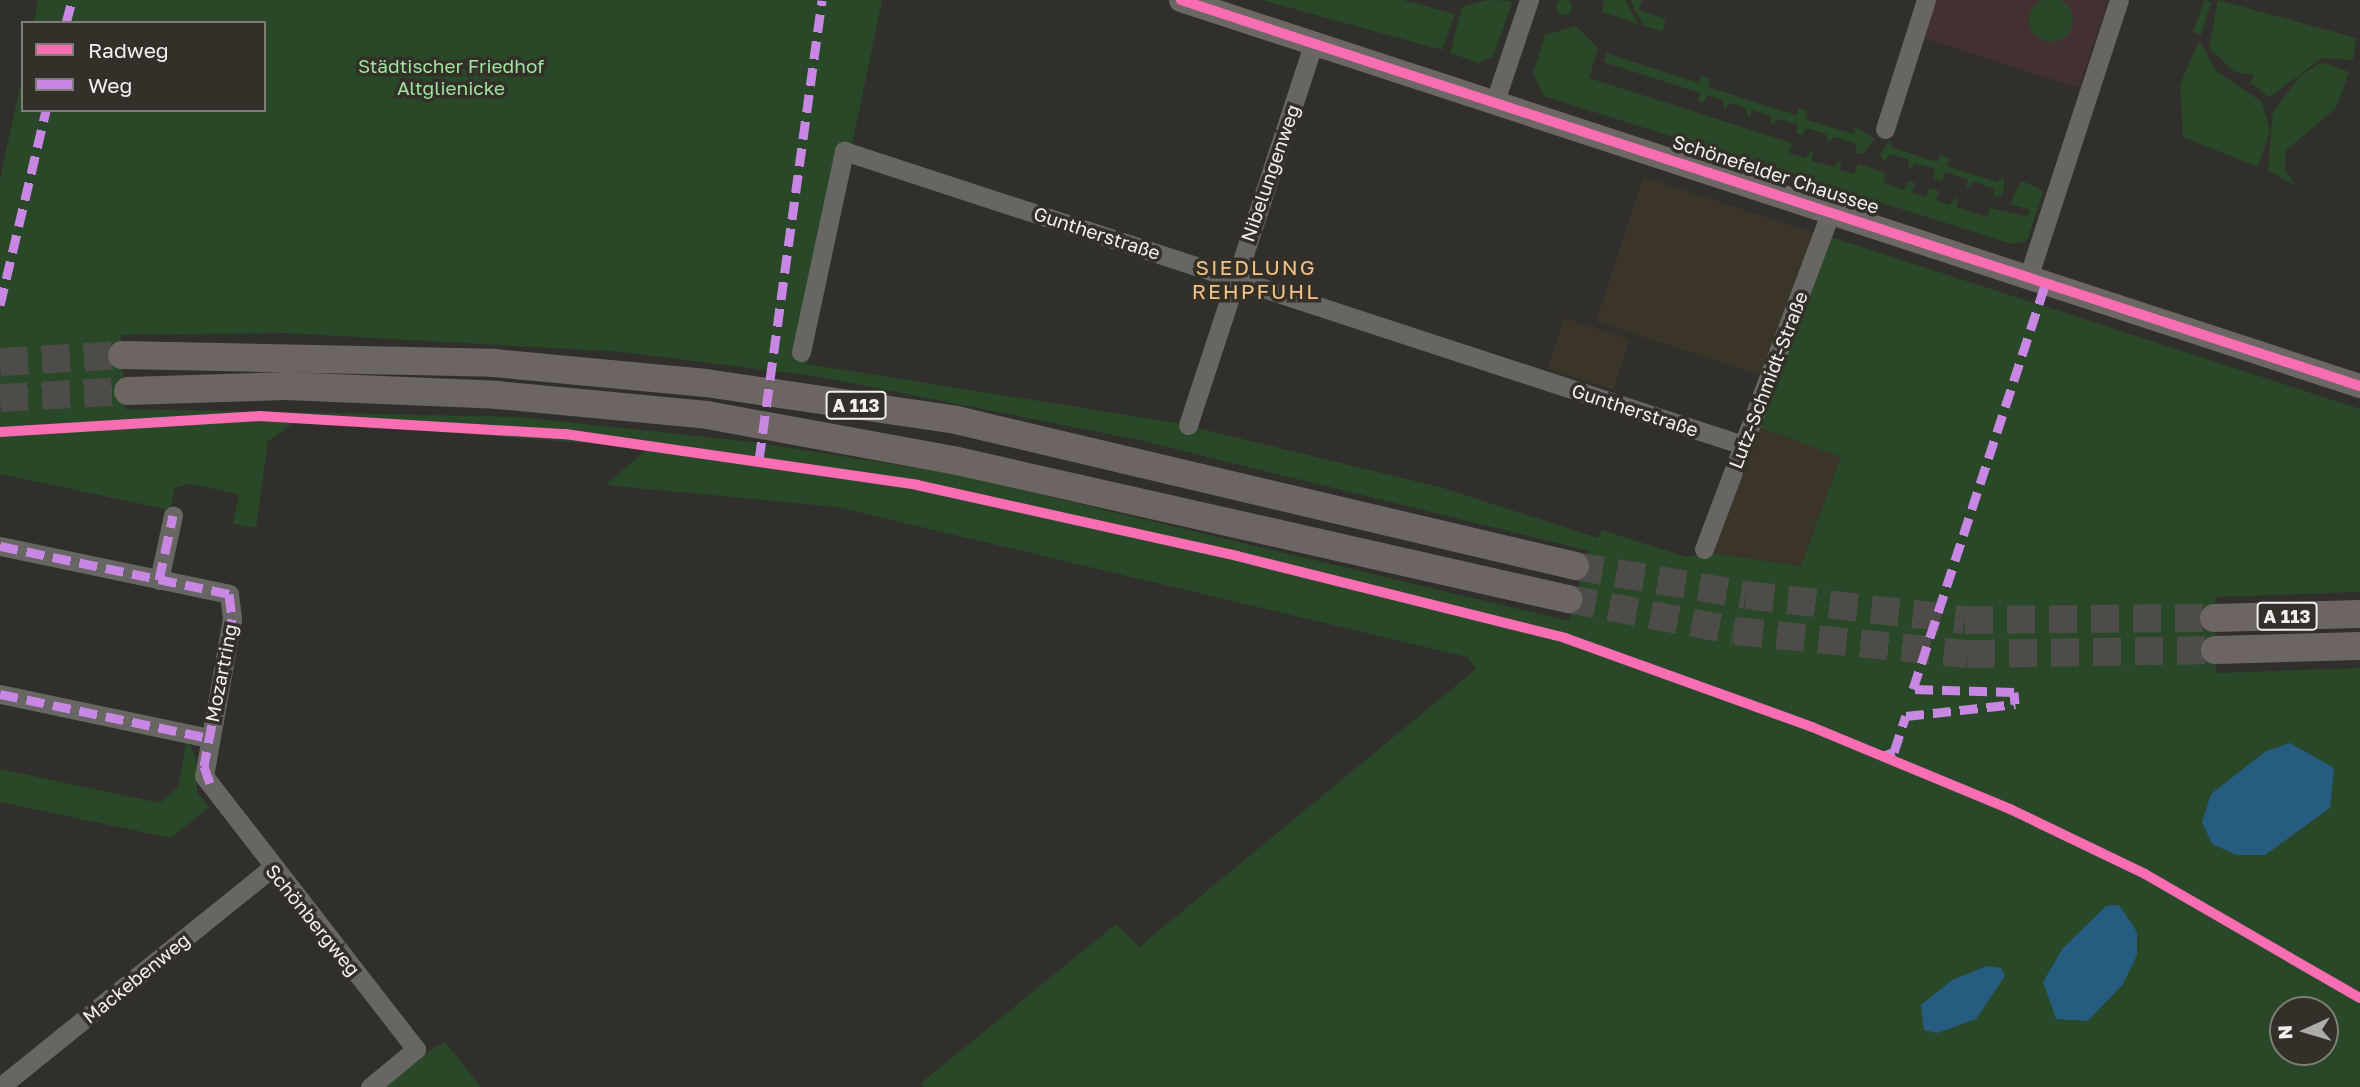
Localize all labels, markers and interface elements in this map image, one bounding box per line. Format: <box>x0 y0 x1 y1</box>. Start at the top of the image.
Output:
legend <box>21 21 266 112</box>
text: Radweg <box>88 37 169 63</box>
park label: Städtischer Friedhof Altglienicke <box>358 55 544 99</box>
text: Weg <box>88 72 132 98</box>
street label: Nibelungenweg <box>1236 101 1304 245</box>
street label: Schönefelder Chaussee <box>1670 130 1882 218</box>
street label: Guntherstraße <box>1031 202 1163 264</box>
district label: SIEDLUNG REHPFUHL <box>1193 254 1319 304</box>
street label: Lutz-Schmidt-Straße <box>1724 288 1812 472</box>
street label: Guntherstraße <box>1569 379 1701 441</box>
road number: A 113 <box>824 390 888 419</box>
road number: A 113 <box>2256 602 2318 630</box>
street label: Mozartring <box>200 622 242 724</box>
street label: Schönbergweg <box>261 860 365 980</box>
street label: Mackebenweg <box>78 928 194 1028</box>
north arrow <box>2269 996 2339 1066</box>
text: N <box>2273 1024 2297 1040</box>

